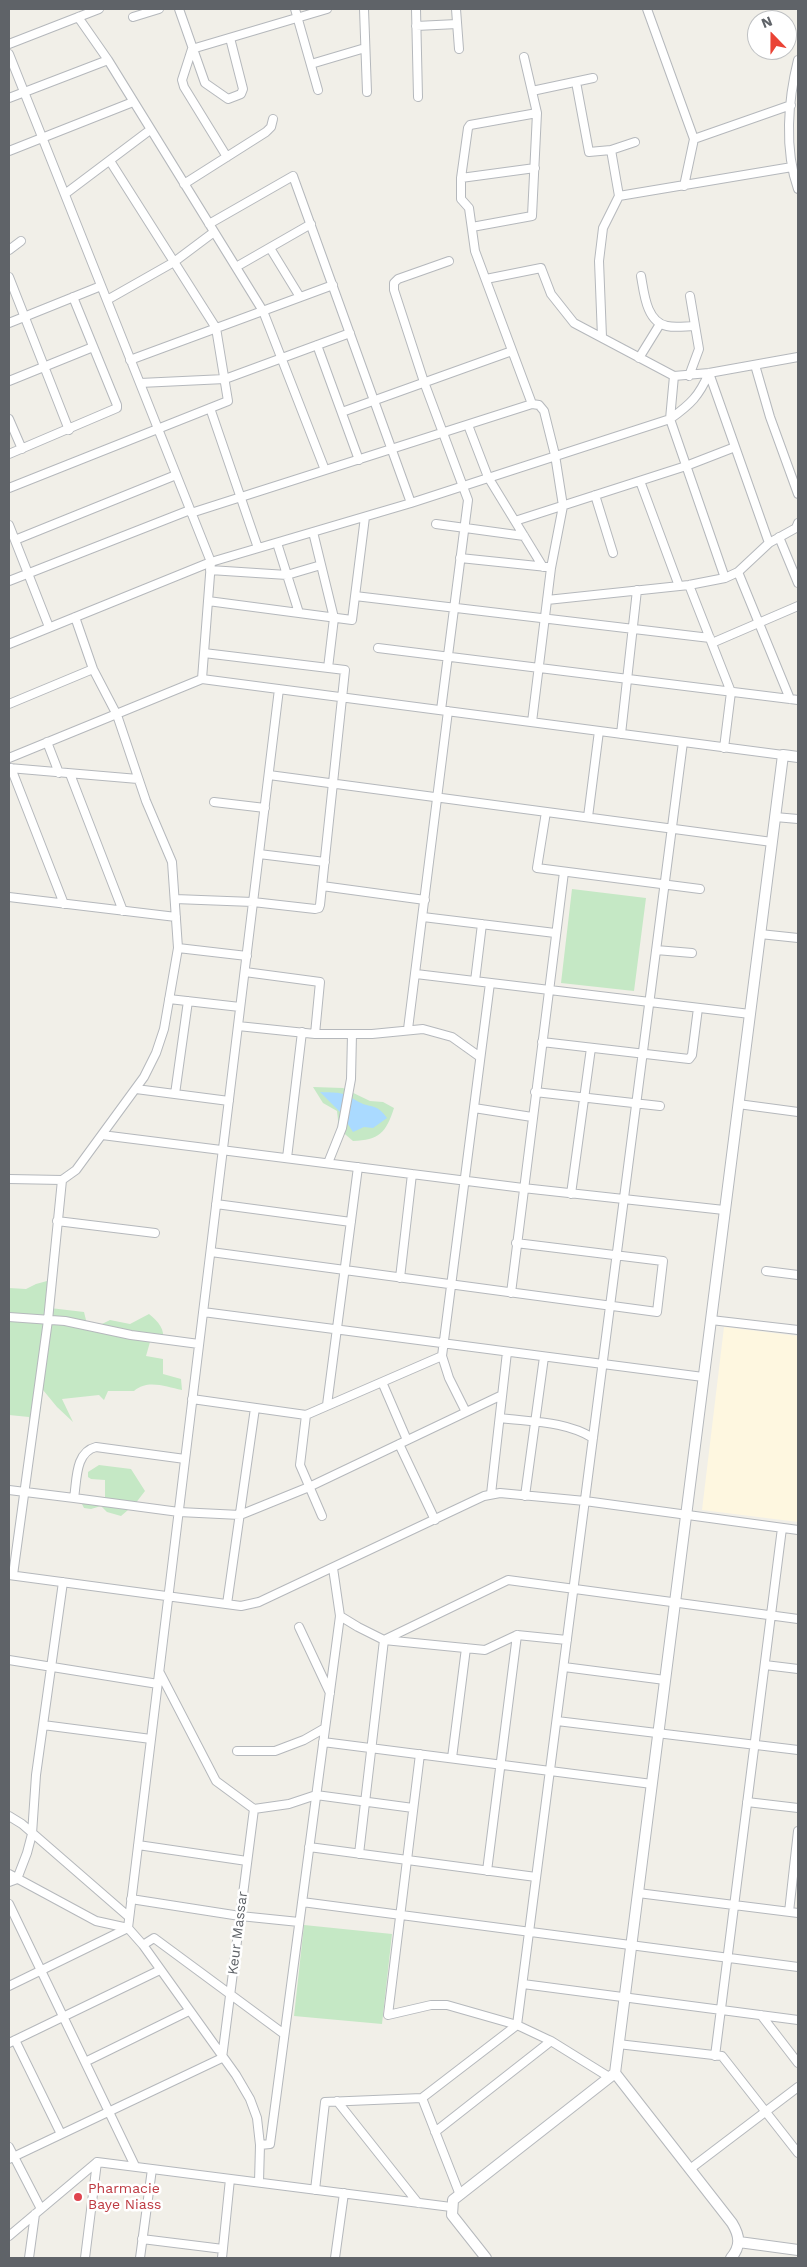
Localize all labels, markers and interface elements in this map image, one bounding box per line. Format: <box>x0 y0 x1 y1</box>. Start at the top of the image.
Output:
north arrow <box>747 10 797 60</box>
text: N <box>759 13 775 31</box>
street label: Keur Massar <box>225 1890 251 1976</box>
place label: Pharmacie Baye Niass <box>88 2181 161 2214</box>
marker: Pharmacie Baye Niass <box>72 2191 84 2203</box>

